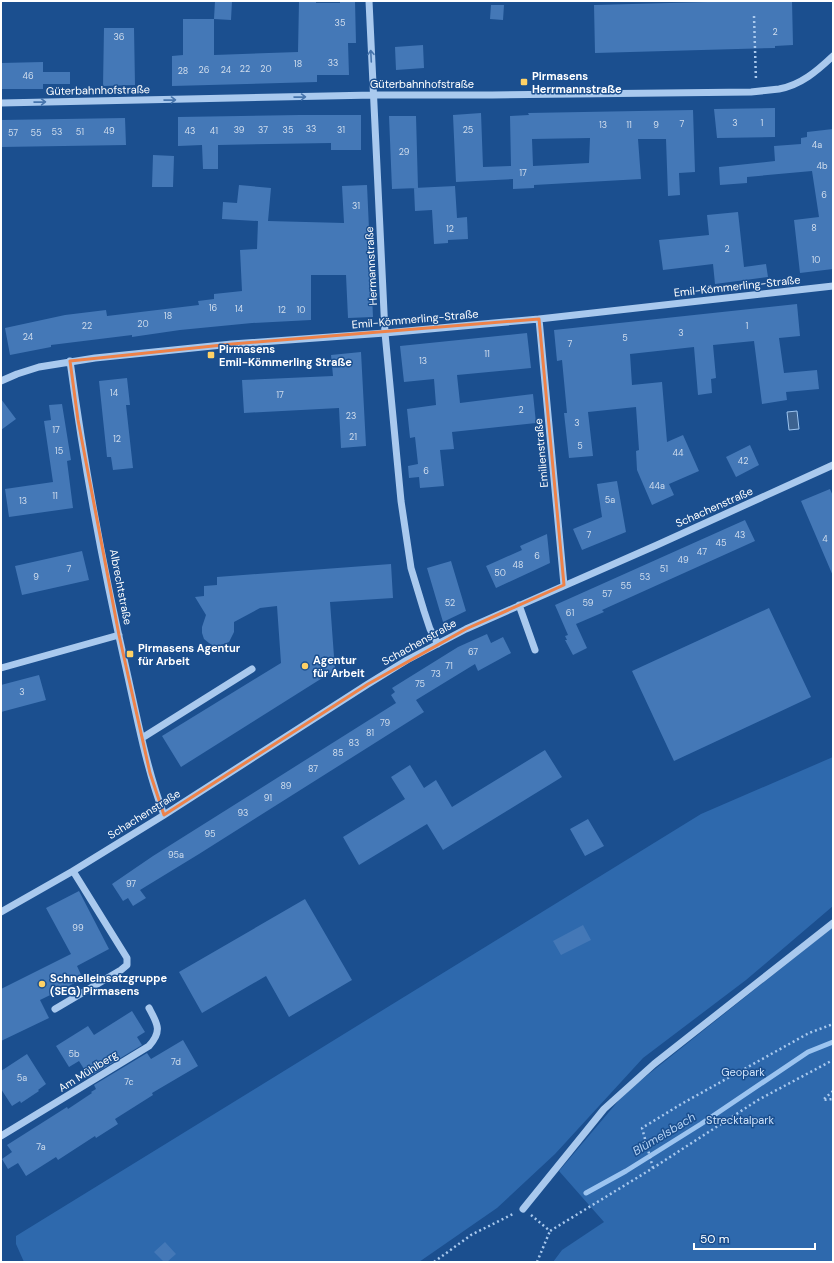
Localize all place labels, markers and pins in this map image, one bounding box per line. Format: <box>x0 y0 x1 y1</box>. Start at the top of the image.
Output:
place label: Pirmasens Herrmannstraße <box>532 69 622 96</box>
marker: Pirmasens Herrmannstraße <box>519 77 529 87</box>
place label: Pirmasens Emil-Kömmerling Straße <box>219 342 352 369</box>
marker: Pirmasens Emil-Kömmerling Straße <box>206 350 216 360</box>
place label: Pirmasens Agentur für Arbeit <box>138 641 241 668</box>
marker: Pirmasens Agentur für Arbeit <box>125 649 135 659</box>
place label: Agentur für Arbeit <box>313 653 365 680</box>
marker: Agentur für Arbeit <box>300 661 310 671</box>
place label: Schnelleinsatzgruppe (SEG) Pirmasens <box>50 971 167 998</box>
marker: Schnelleinsatzgruppe (SEG) Pirmasens <box>37 979 47 989</box>

